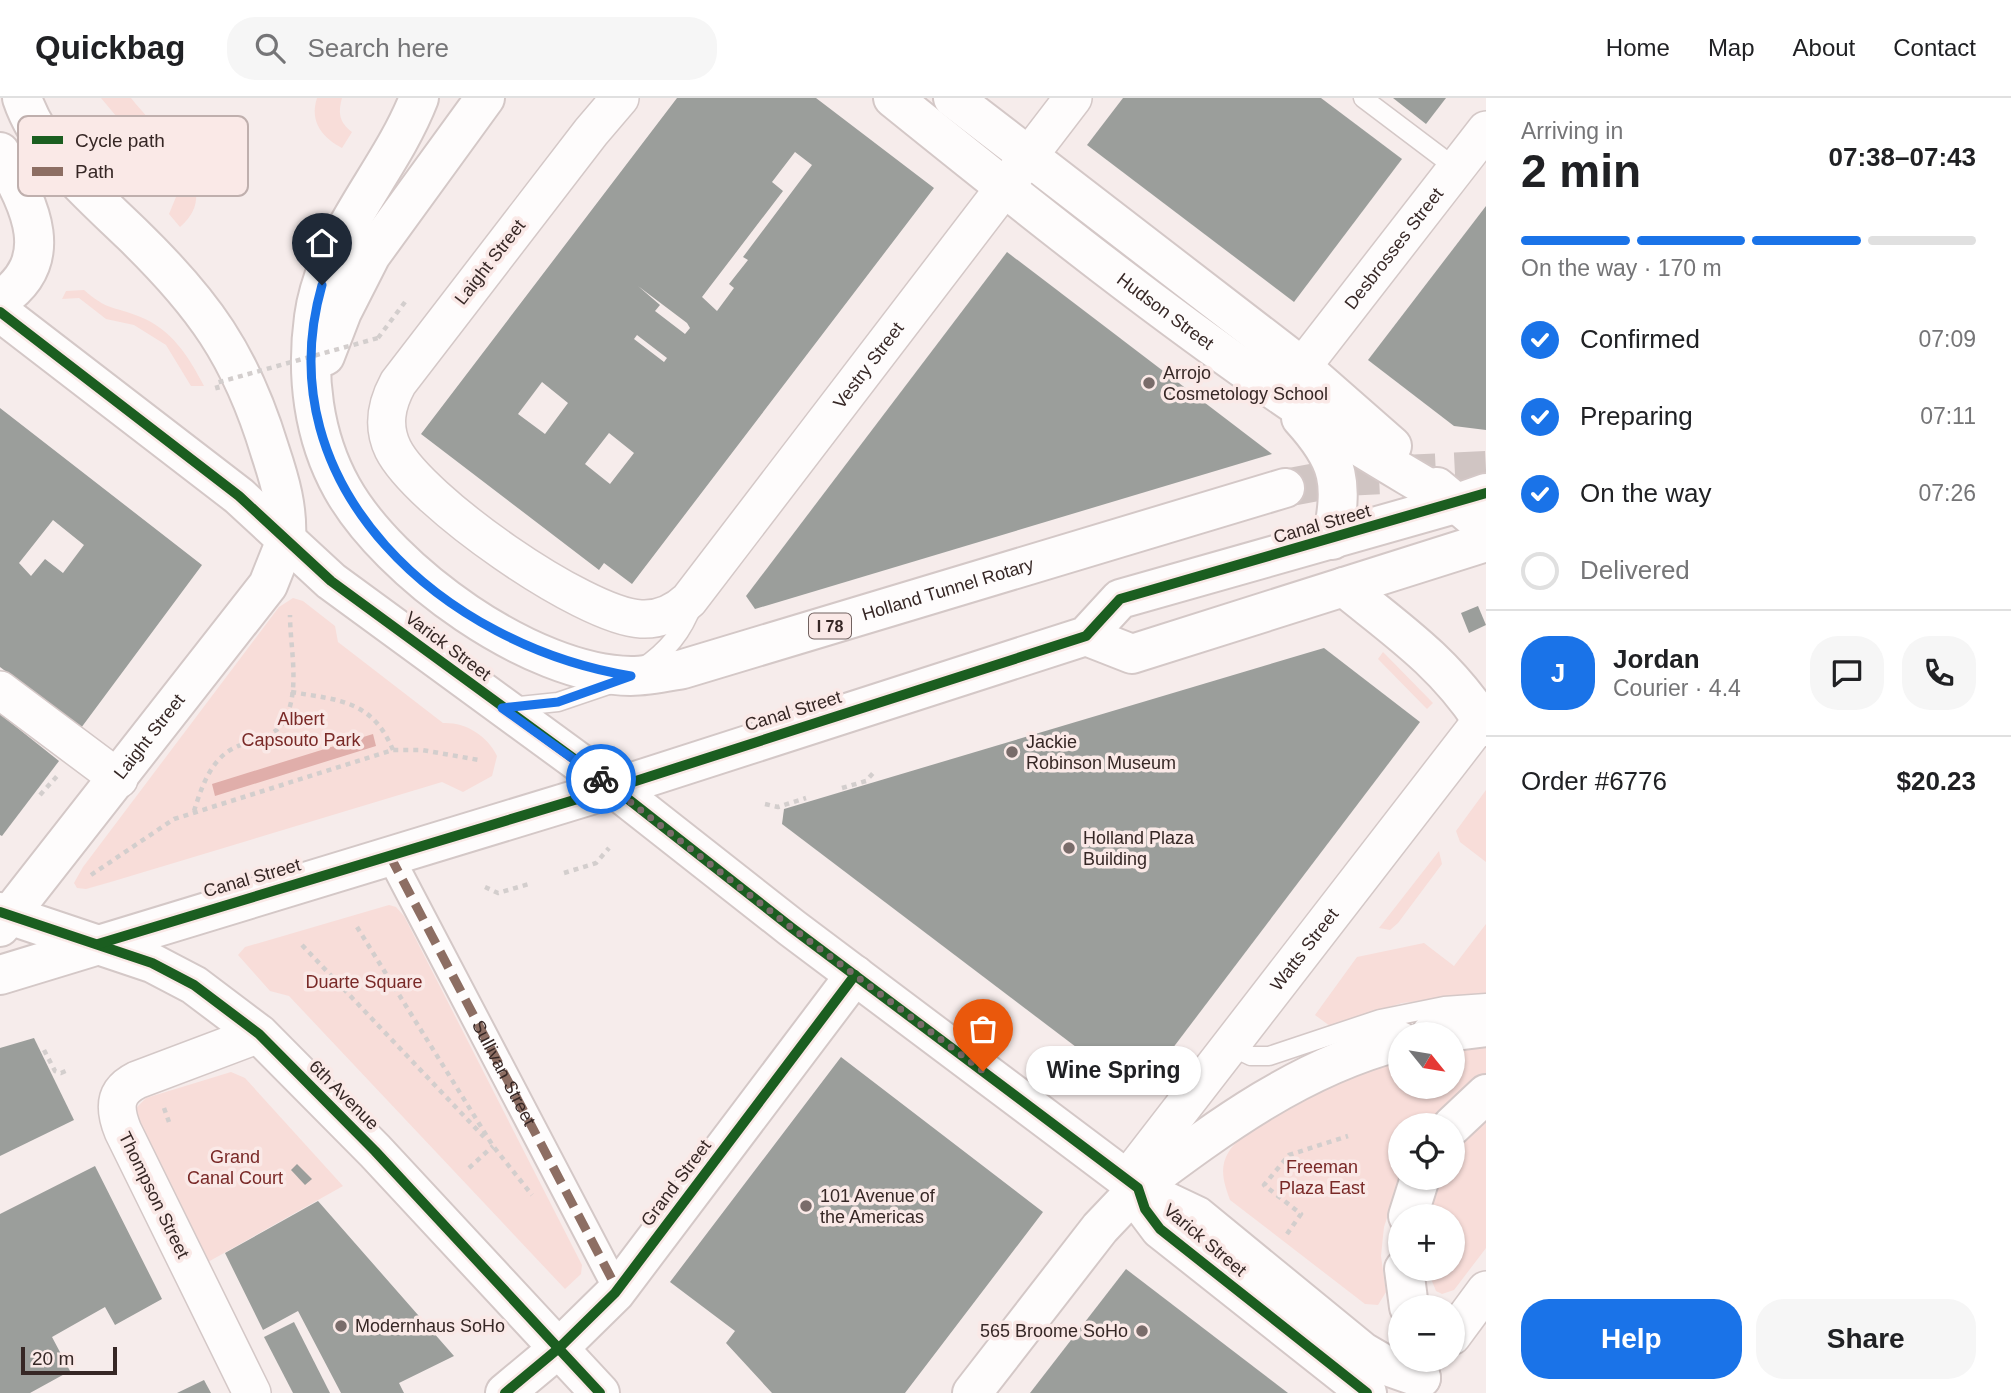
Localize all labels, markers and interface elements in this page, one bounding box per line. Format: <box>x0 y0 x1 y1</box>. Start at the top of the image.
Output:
search box <box>227 17 717 80</box>
text: Quickbag <box>35 29 185 66</box>
icon: search <box>251 29 289 67</box>
text: Search here <box>307 33 449 63</box>
text: Home <box>1606 34 1670 61</box>
text: Map <box>1708 34 1755 61</box>
text: About <box>1793 34 1855 61</box>
text: Contact <box>1893 34 1976 61</box>
legend <box>18 116 248 196</box>
text: Arriving in <box>1521 118 1623 144</box>
text: Cycle path <box>75 130 165 151</box>
text: 07:38–07:43 <box>1829 142 1976 172</box>
text: 2 min <box>1521 145 1641 197</box>
text: Path <box>75 161 114 182</box>
street label: Desbrosses Street <box>1341 184 1447 313</box>
pin <box>292 213 352 285</box>
street label: Laight Street <box>451 216 529 308</box>
icon: home <box>303 224 341 262</box>
text: On the way · 170 m <box>1521 255 1722 281</box>
street label: Hudson Street <box>1113 269 1217 354</box>
street label: Vestry Street <box>829 318 908 412</box>
icon: check <box>1521 321 1559 359</box>
text: Confirmed <box>1580 324 1700 354</box>
text: 07:09 <box>1918 326 1976 352</box>
place label: Arrojo Cosmetology School <box>1163 363 1328 404</box>
marker: Arrojo Cosmetology School <box>1141 375 1157 391</box>
icon: check <box>1521 398 1559 436</box>
text: Preparing <box>1580 401 1693 431</box>
text: 07:11 <box>1920 403 1976 429</box>
icon: check <box>1521 475 1559 513</box>
text: On the way <box>1580 478 1712 508</box>
text: 07:26 <box>1918 480 1976 506</box>
street label: Canal Street <box>1271 501 1373 547</box>
street label: Holland Tunnel Rotary <box>860 554 1036 625</box>
text: Delivered <box>1580 555 1690 585</box>
street label: Varick Street <box>401 607 495 685</box>
road number: I 78 <box>809 614 851 638</box>
button: chat <box>1810 636 1884 710</box>
button: phone <box>1902 636 1976 710</box>
text: Jordan <box>1613 644 1700 674</box>
text: J <box>1551 658 1565 688</box>
text: Courier · 4.4 <box>1613 675 1741 701</box>
street label: Canal Street <box>742 687 844 735</box>
street label: Laight Street <box>110 690 189 783</box>
park label: Albert Capsouto Park <box>241 709 362 750</box>
place label: Jackie Robinson Museum <box>1026 732 1176 773</box>
courier <box>566 744 636 814</box>
marker: Jackie Robinson Museum <box>1004 744 1020 760</box>
icon: bike <box>582 760 620 798</box>
text: Order #6776 <box>1521 766 1667 796</box>
text: $20.23 <box>1896 766 1976 796</box>
place label: Holland Plaza Building <box>1083 828 1195 869</box>
marker: Holland Plaza Building <box>1061 840 1077 856</box>
street label: Canal Street <box>201 855 303 901</box>
street label: Watts Street <box>1266 905 1342 995</box>
park label: Duarte Square <box>305 972 423 992</box>
pin <box>953 999 1013 1071</box>
icon: bag <box>964 1010 1002 1048</box>
street label: Sullivan Street <box>468 1017 540 1129</box>
north arrow <box>1388 1022 1465 1099</box>
map controls <box>1388 1022 1465 1372</box>
callout: Wine Spring <box>1025 1046 1200 1096</box>
street label: 6th Avenue <box>305 1056 383 1134</box>
text: Wine Spring <box>1047 1057 1180 1083</box>
button: locate <box>1388 1113 1465 1190</box>
street label: Thompson Street <box>115 1129 193 1261</box>
street label: Grand Street <box>637 1136 715 1230</box>
park label: Grand Canal Court <box>187 1147 283 1188</box>
park label: Freeman Plaza East <box>1279 1157 1365 1198</box>
place label: 101 Avenue of the Americas <box>820 1186 936 1227</box>
marker: 101 Avenue of the Americas <box>798 1198 814 1214</box>
street label: Varick Street <box>1160 1200 1250 1280</box>
button: + <box>1388 1204 1465 1281</box>
button: − <box>1388 1295 1465 1372</box>
button: Help <box>1521 1299 1742 1379</box>
button: Share <box>1756 1299 1976 1379</box>
place label: Modernhaus SoHo <box>355 1316 505 1336</box>
marker: Modernhaus SoHo <box>333 1318 349 1334</box>
place label: 565 Broome SoHo <box>980 1321 1128 1341</box>
marker: 565 Broome SoHo <box>1134 1323 1150 1339</box>
scale bar <box>21 1344 117 1376</box>
text: 20 m <box>32 1348 74 1369</box>

